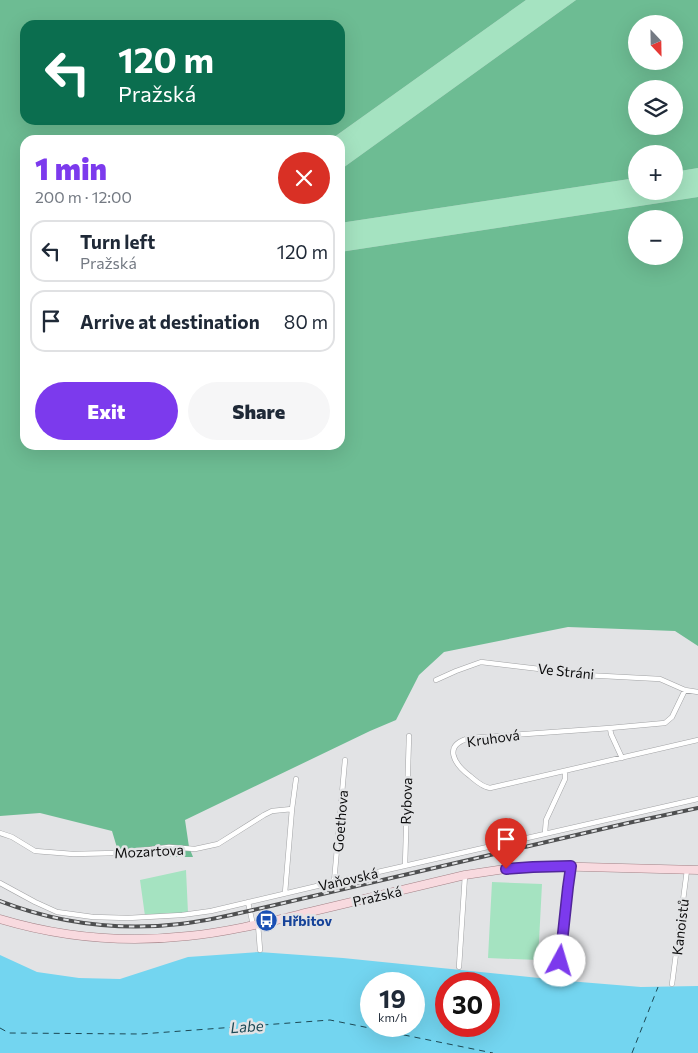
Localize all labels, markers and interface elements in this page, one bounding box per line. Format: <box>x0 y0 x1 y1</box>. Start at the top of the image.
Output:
north arrow <box>628 15 682 70</box>
map controls <box>628 15 683 265</box>
text: 120 m <box>118 37 214 80</box>
icon: left <box>35 40 100 105</box>
text: Pražská <box>118 80 196 107</box>
button: layers <box>628 80 683 135</box>
button: + <box>628 145 683 200</box>
text: 1 min <box>35 149 107 186</box>
button: close <box>278 152 330 204</box>
text: 200 m · 12:00 <box>35 187 132 206</box>
button: − <box>628 210 683 265</box>
text: Turn left <box>80 230 155 253</box>
icon: left <box>37 237 65 265</box>
text: 120 m <box>277 240 328 263</box>
text: Pražská <box>80 253 137 272</box>
icon: arrive <box>37 307 65 335</box>
text: Arrive at destination <box>80 310 260 333</box>
text: 80 m <box>284 310 328 333</box>
button: Exit <box>35 382 178 440</box>
button: Share <box>188 382 330 440</box>
street label: Ve Stráni <box>537 660 595 682</box>
street label: Kruhová <box>465 726 521 750</box>
street label: Rybova <box>397 777 415 825</box>
street label: Goethova <box>329 789 351 853</box>
pin <box>485 818 527 869</box>
icon: arrive <box>492 825 520 853</box>
street label: Mozartova <box>114 841 184 861</box>
street label: Vaňovská <box>317 864 379 894</box>
street label: Pražská <box>351 882 403 910</box>
street label: Kanoistů <box>668 898 692 956</box>
bus stop icon: Hřbitov <box>254 908 278 932</box>
place label: Hřbitov <box>282 912 332 929</box>
position arrow <box>533 934 585 986</box>
speed limit sign: 30 <box>435 972 500 1037</box>
text: 19 <box>379 983 406 1013</box>
text: km/h <box>378 1010 407 1024</box>
water label: Labe <box>230 1016 264 1036</box>

